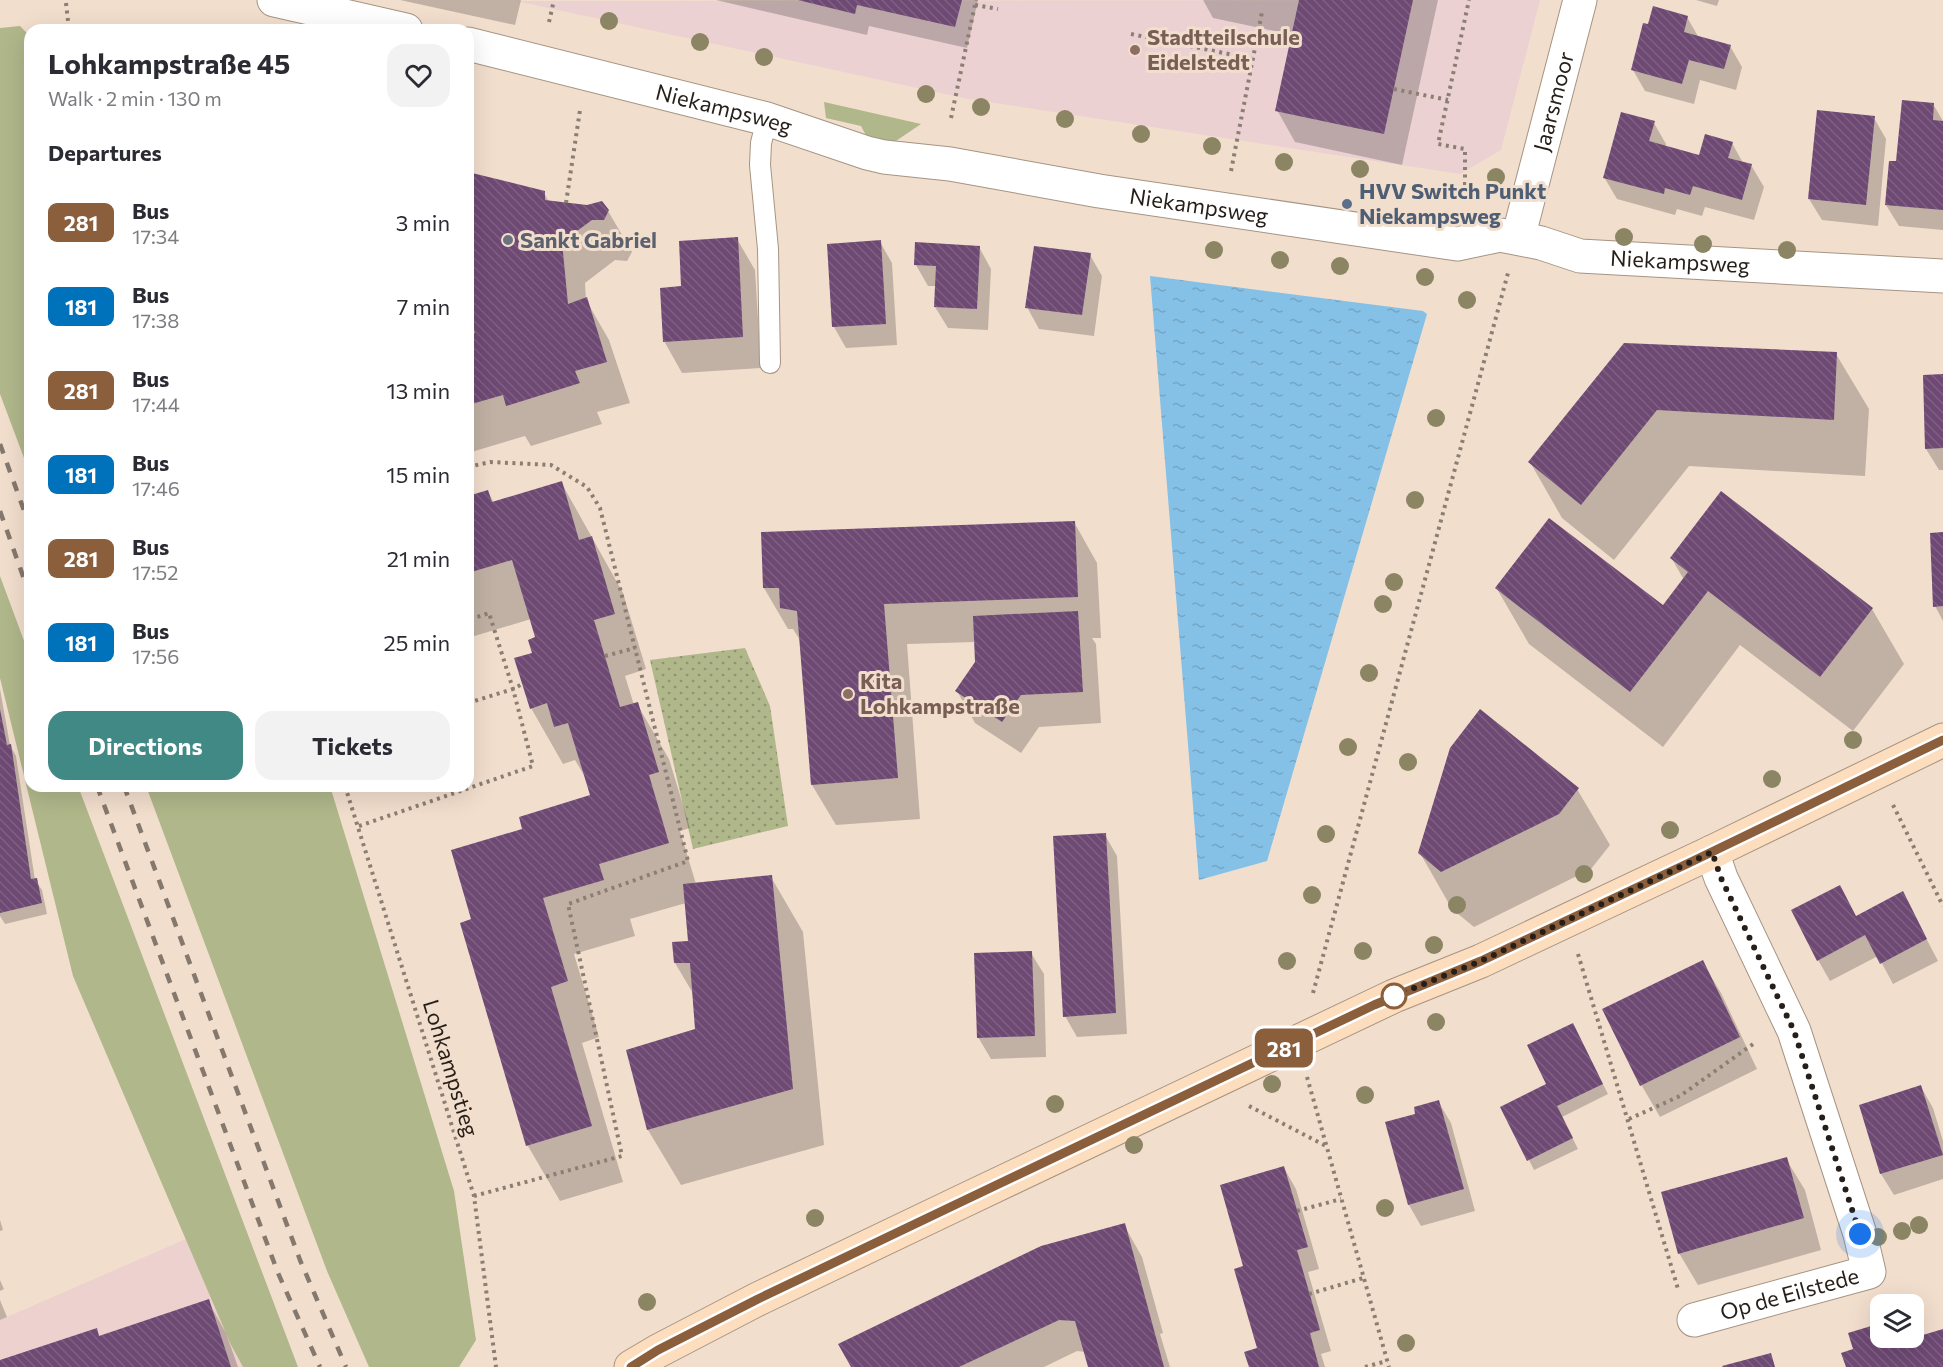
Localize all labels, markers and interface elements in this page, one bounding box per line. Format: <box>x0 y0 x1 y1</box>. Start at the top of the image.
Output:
place label: Stadtteilschule Eidelstedt <box>1147 23 1300 75</box>
marker: Stadtteilschule Eidelstedt <box>1128 43 1142 57</box>
button: heart <box>387 44 450 107</box>
text: Lohkampstraße 45 <box>48 46 290 80</box>
street label: Jaarsmoor <box>1527 48 1579 154</box>
street label: Niekampsweg <box>653 78 796 140</box>
text: Walk · 2 min · 130 m <box>48 86 222 110</box>
text: Departures <box>48 139 162 166</box>
place label: HVV Switch Punkt Niekampsweg <box>1359 177 1546 229</box>
street label: Niekampsweg <box>1128 182 1270 229</box>
text: Bus <box>132 197 169 224</box>
marker: HVV Switch Punkt Niekampsweg <box>1340 197 1354 211</box>
text: 3 min <box>396 209 450 236</box>
text: 281 <box>64 210 98 235</box>
text: 17:34 <box>132 224 179 248</box>
place label: Sankt Gabriel <box>520 226 657 253</box>
marker: Sankt Gabriel <box>501 233 515 247</box>
street label: Niekampsweg <box>1609 244 1751 278</box>
text: Bus <box>132 281 169 308</box>
text: 7 min <box>397 293 450 320</box>
text: 181 <box>65 294 97 319</box>
text: 17:38 <box>132 308 179 332</box>
text: Bus <box>132 365 169 392</box>
text: 13 min <box>386 377 450 404</box>
text: 281 <box>64 378 98 403</box>
text: 17:44 <box>132 392 180 416</box>
text: Bus <box>132 449 169 476</box>
text: 15 min <box>386 461 450 488</box>
text: 181 <box>65 462 97 487</box>
text: 17:46 <box>132 476 180 500</box>
text: Bus <box>132 533 169 560</box>
text: 21 min <box>387 545 450 572</box>
text: 281 <box>64 546 98 571</box>
text: 17:52 <box>132 560 178 584</box>
text: Bus <box>132 617 169 644</box>
text: 25 min <box>383 629 450 656</box>
text: 181 <box>65 630 97 655</box>
text: 17:56 <box>132 644 179 668</box>
place label: Kita Lohkampstraße <box>860 667 1020 719</box>
marker: Kita Lohkampstraße <box>841 687 855 701</box>
button: Directions <box>48 711 243 780</box>
button: Tickets <box>255 711 450 780</box>
unlabelled marker <box>1381 983 1407 1009</box>
street label: Lohkampstieg <box>418 996 485 1140</box>
line badge: 281 <box>1250 1028 1318 1068</box>
text: 281 <box>1267 1036 1301 1061</box>
your location <box>1845 1219 1875 1249</box>
street label: Op de Eilstede <box>1717 1261 1862 1325</box>
map controls <box>1870 1294 1924 1348</box>
button: layers <box>1870 1294 1924 1348</box>

